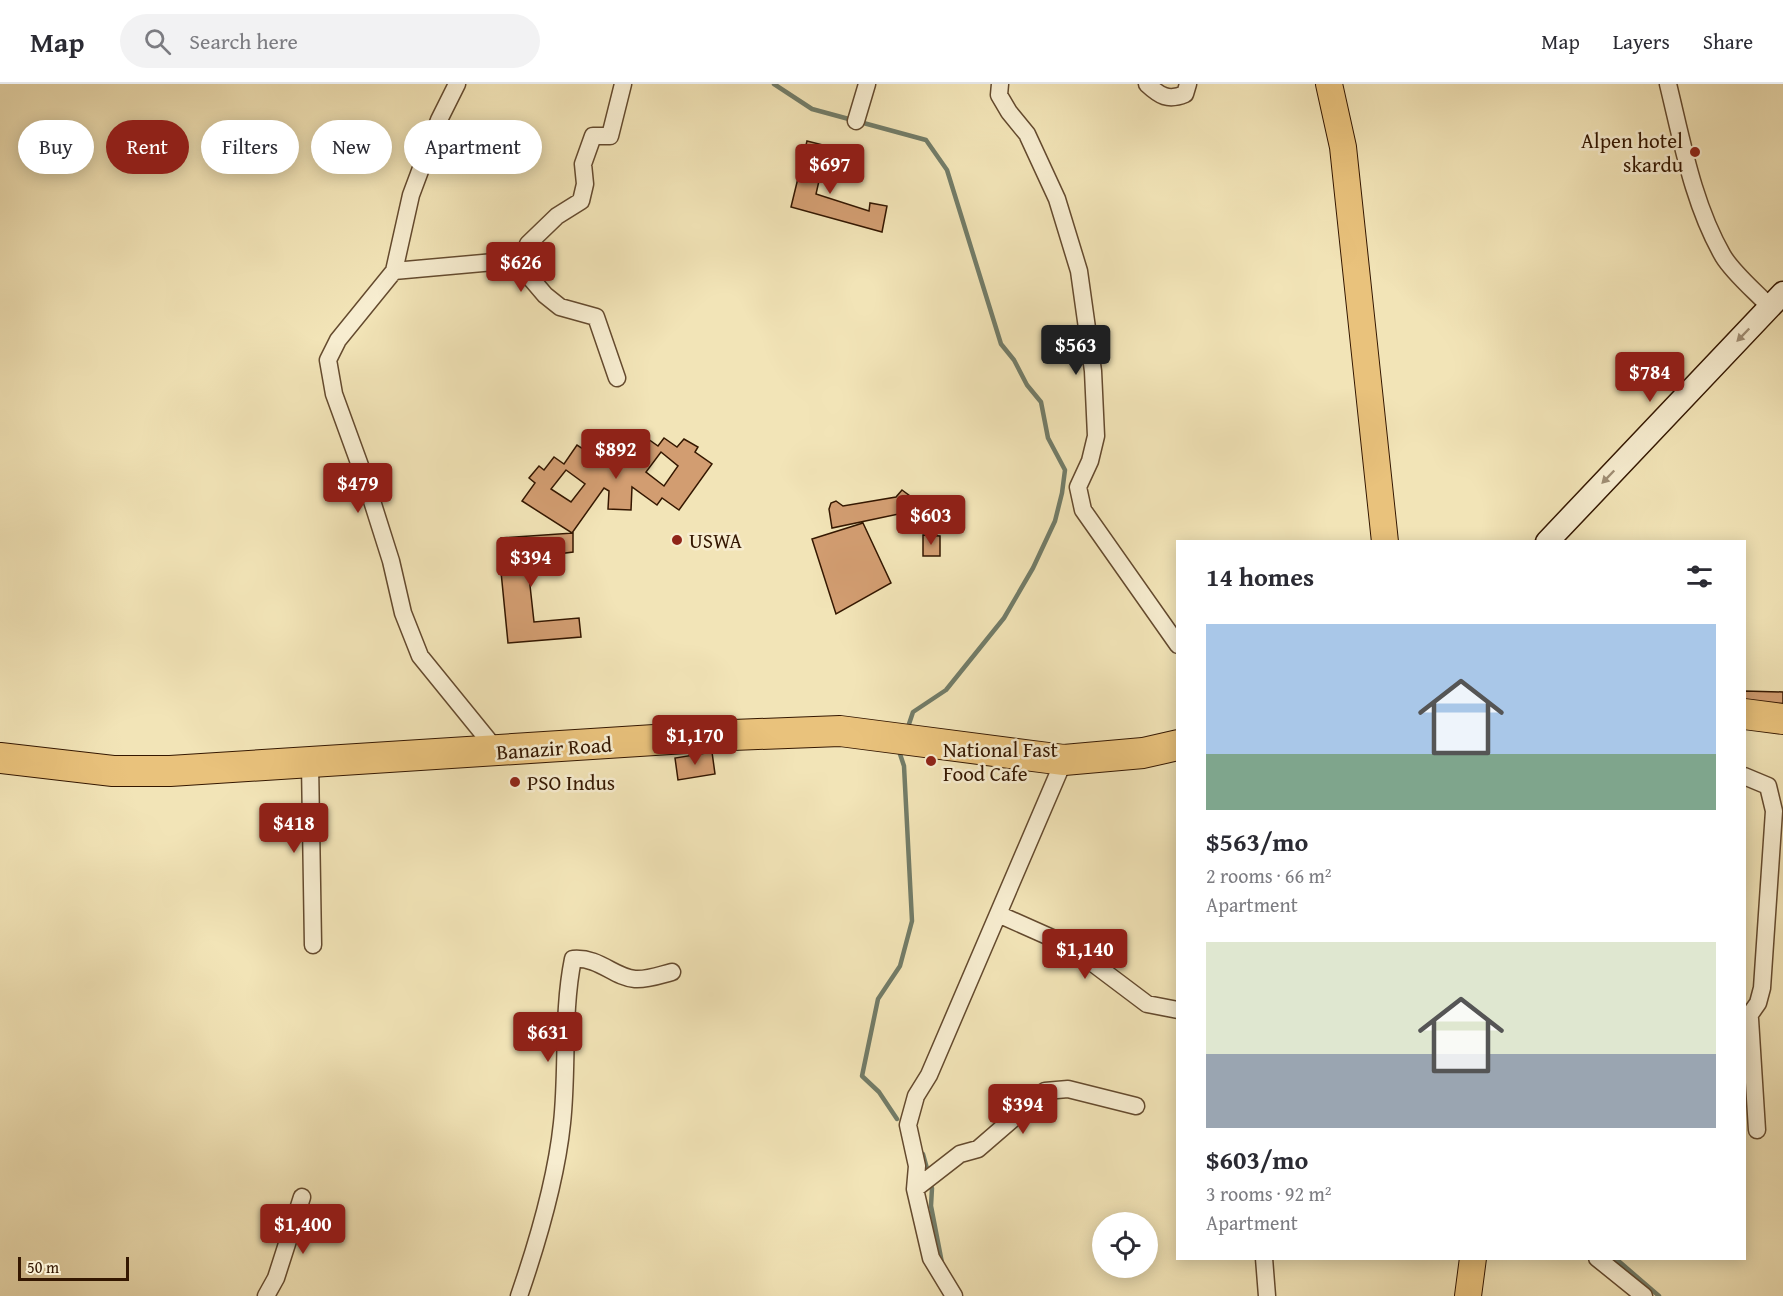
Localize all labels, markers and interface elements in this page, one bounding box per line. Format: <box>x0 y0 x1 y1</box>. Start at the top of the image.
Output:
search box <box>120 14 540 68</box>
text: Map <box>30 21 84 62</box>
icon: search <box>141 25 174 58</box>
text: Search here <box>189 25 298 57</box>
text: Map <box>1541 26 1580 57</box>
text: Layers <box>1613 26 1670 57</box>
text: Share <box>1703 26 1753 57</box>
chip: Buy <box>18 120 94 174</box>
chip: Rent <box>106 120 189 174</box>
chip: Filters <box>201 120 299 174</box>
chip: New <box>311 120 392 174</box>
chip: Apartment <box>404 120 542 174</box>
place label: Alpen hotel skardu <box>1581 125 1684 180</box>
pin: $697 <box>794 144 866 195</box>
marker: Alpen hotel skardu <box>1688 145 1702 159</box>
text: $697 <box>809 149 851 178</box>
pin: $626 <box>485 242 557 293</box>
text: $626 <box>500 247 542 276</box>
pin: $563 <box>1040 325 1112 376</box>
one-way arrow <box>1736 328 1750 342</box>
text: $563 <box>1055 330 1097 359</box>
pin: $784 <box>1614 352 1686 403</box>
text: $784 <box>1629 357 1671 386</box>
pin: $892 <box>580 429 652 480</box>
text: $892 <box>595 434 637 463</box>
pin: $479 <box>322 463 394 514</box>
text: $479 <box>337 468 379 497</box>
one-way arrow <box>1602 469 1616 483</box>
pin: $603 <box>895 495 967 546</box>
text: $603 <box>910 500 952 529</box>
place label: USWA <box>689 525 742 556</box>
marker: USWA <box>670 533 684 547</box>
pin: $394 <box>495 537 567 588</box>
text: $394 <box>510 542 552 571</box>
text: 14 homes <box>1206 557 1314 596</box>
icon: filters <box>1683 560 1716 593</box>
icon: home <box>1407 663 1515 771</box>
pin: $1,170 <box>646 715 744 766</box>
text: $1,170 <box>666 720 724 749</box>
street label: Banazir Road <box>495 728 614 768</box>
place label: National Fast Food Cafe <box>943 734 1059 789</box>
marker: National Fast Food Cafe <box>924 754 938 768</box>
place label: PSO Indus <box>527 767 615 798</box>
marker: PSO Indus <box>508 775 522 789</box>
pin: $418 <box>258 803 330 854</box>
text: $418 <box>273 808 315 837</box>
text: $563/mo <box>1206 822 1308 861</box>
text: 2 rooms · 66 m² <box>1206 861 1332 890</box>
text: Apartment <box>1206 890 1298 919</box>
pin: $1,140 <box>1036 929 1134 980</box>
text: $1,140 <box>1056 934 1114 963</box>
icon: home <box>1407 981 1515 1089</box>
pin: $631 <box>512 1012 584 1063</box>
text: $631 <box>527 1017 569 1046</box>
pin: $394 <box>987 1084 1059 1135</box>
text: $394 <box>1002 1089 1044 1118</box>
text: $603/mo <box>1206 1140 1308 1179</box>
text: 3 rooms · 92 m² <box>1206 1179 1332 1208</box>
pin: $1,400 <box>254 1204 352 1255</box>
text: Apartment <box>1206 1208 1298 1237</box>
text: $1,400 <box>274 1209 332 1238</box>
map controls <box>1092 1212 1158 1278</box>
button: locate <box>1092 1212 1158 1278</box>
scale bar <box>18 1254 129 1282</box>
text: 50 m <box>27 1255 59 1279</box>

